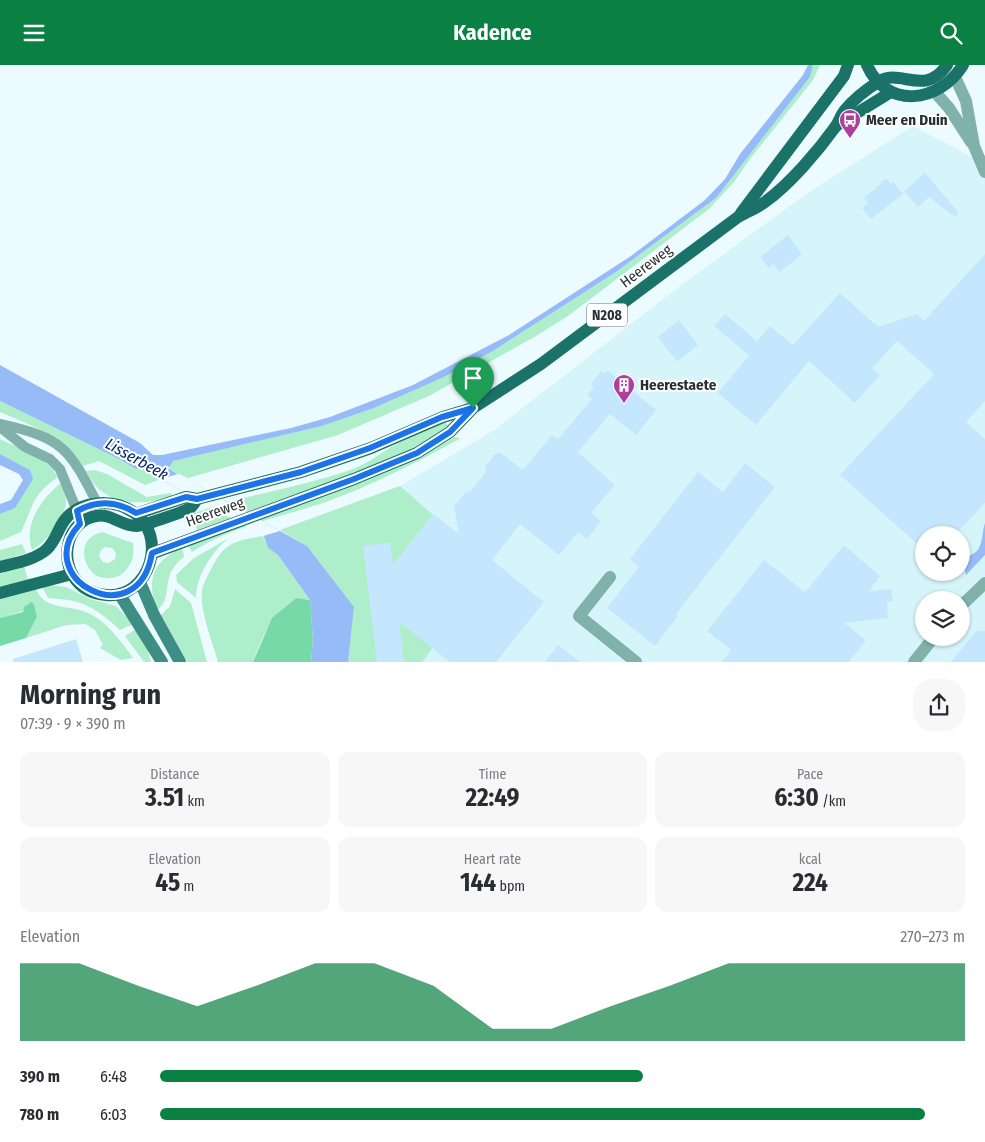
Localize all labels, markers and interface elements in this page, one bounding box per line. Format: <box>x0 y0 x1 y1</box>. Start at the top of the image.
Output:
icon: menu <box>20 19 48 47</box>
text: Kadence <box>453 19 532 46</box>
icon: search <box>937 19 965 47</box>
bus stop icon: Meer en Duin <box>838 108 862 139</box>
place label: Meer en Duin <box>866 111 948 129</box>
street label: Heereweg <box>616 241 676 291</box>
road number: N208 <box>587 303 627 327</box>
pin <box>452 357 494 408</box>
icon: arrive <box>459 364 487 392</box>
building icon: Heerestaete <box>612 373 636 404</box>
place label: Heerestaete <box>640 376 717 394</box>
water label: Lisserbeek <box>102 434 172 484</box>
street label: Heereweg <box>184 493 246 531</box>
map controls <box>915 526 970 646</box>
button: locate <box>915 526 970 581</box>
button: layers <box>915 591 970 646</box>
text: Morning run <box>20 678 161 711</box>
button: share <box>913 679 965 731</box>
text: 07:39 · 9 × 390 m <box>20 714 126 733</box>
text: Distance <box>150 766 199 783</box>
text: Time <box>479 766 506 783</box>
text: Pace <box>797 766 823 783</box>
text: 3.51 <box>145 783 184 813</box>
text: 22:49 <box>465 783 520 813</box>
text: 6:30 <box>774 783 819 813</box>
text: km <box>184 793 205 810</box>
text: /km <box>819 793 846 810</box>
text: Elevation <box>148 851 201 868</box>
text: Heart rate <box>464 851 521 868</box>
text: kcal <box>799 851 821 868</box>
text: 45 <box>155 868 180 898</box>
text: 144 <box>460 868 496 898</box>
text: 224 <box>792 868 828 898</box>
text: m <box>180 878 194 895</box>
text: bpm <box>496 878 525 895</box>
text: Elevation <box>20 927 80 946</box>
text: 270–273 m <box>900 927 965 946</box>
text: 390 m <box>20 1067 60 1086</box>
text: 6:48 <box>100 1067 127 1086</box>
text: 780 m <box>20 1105 59 1124</box>
text: 6:03 <box>100 1105 127 1124</box>

